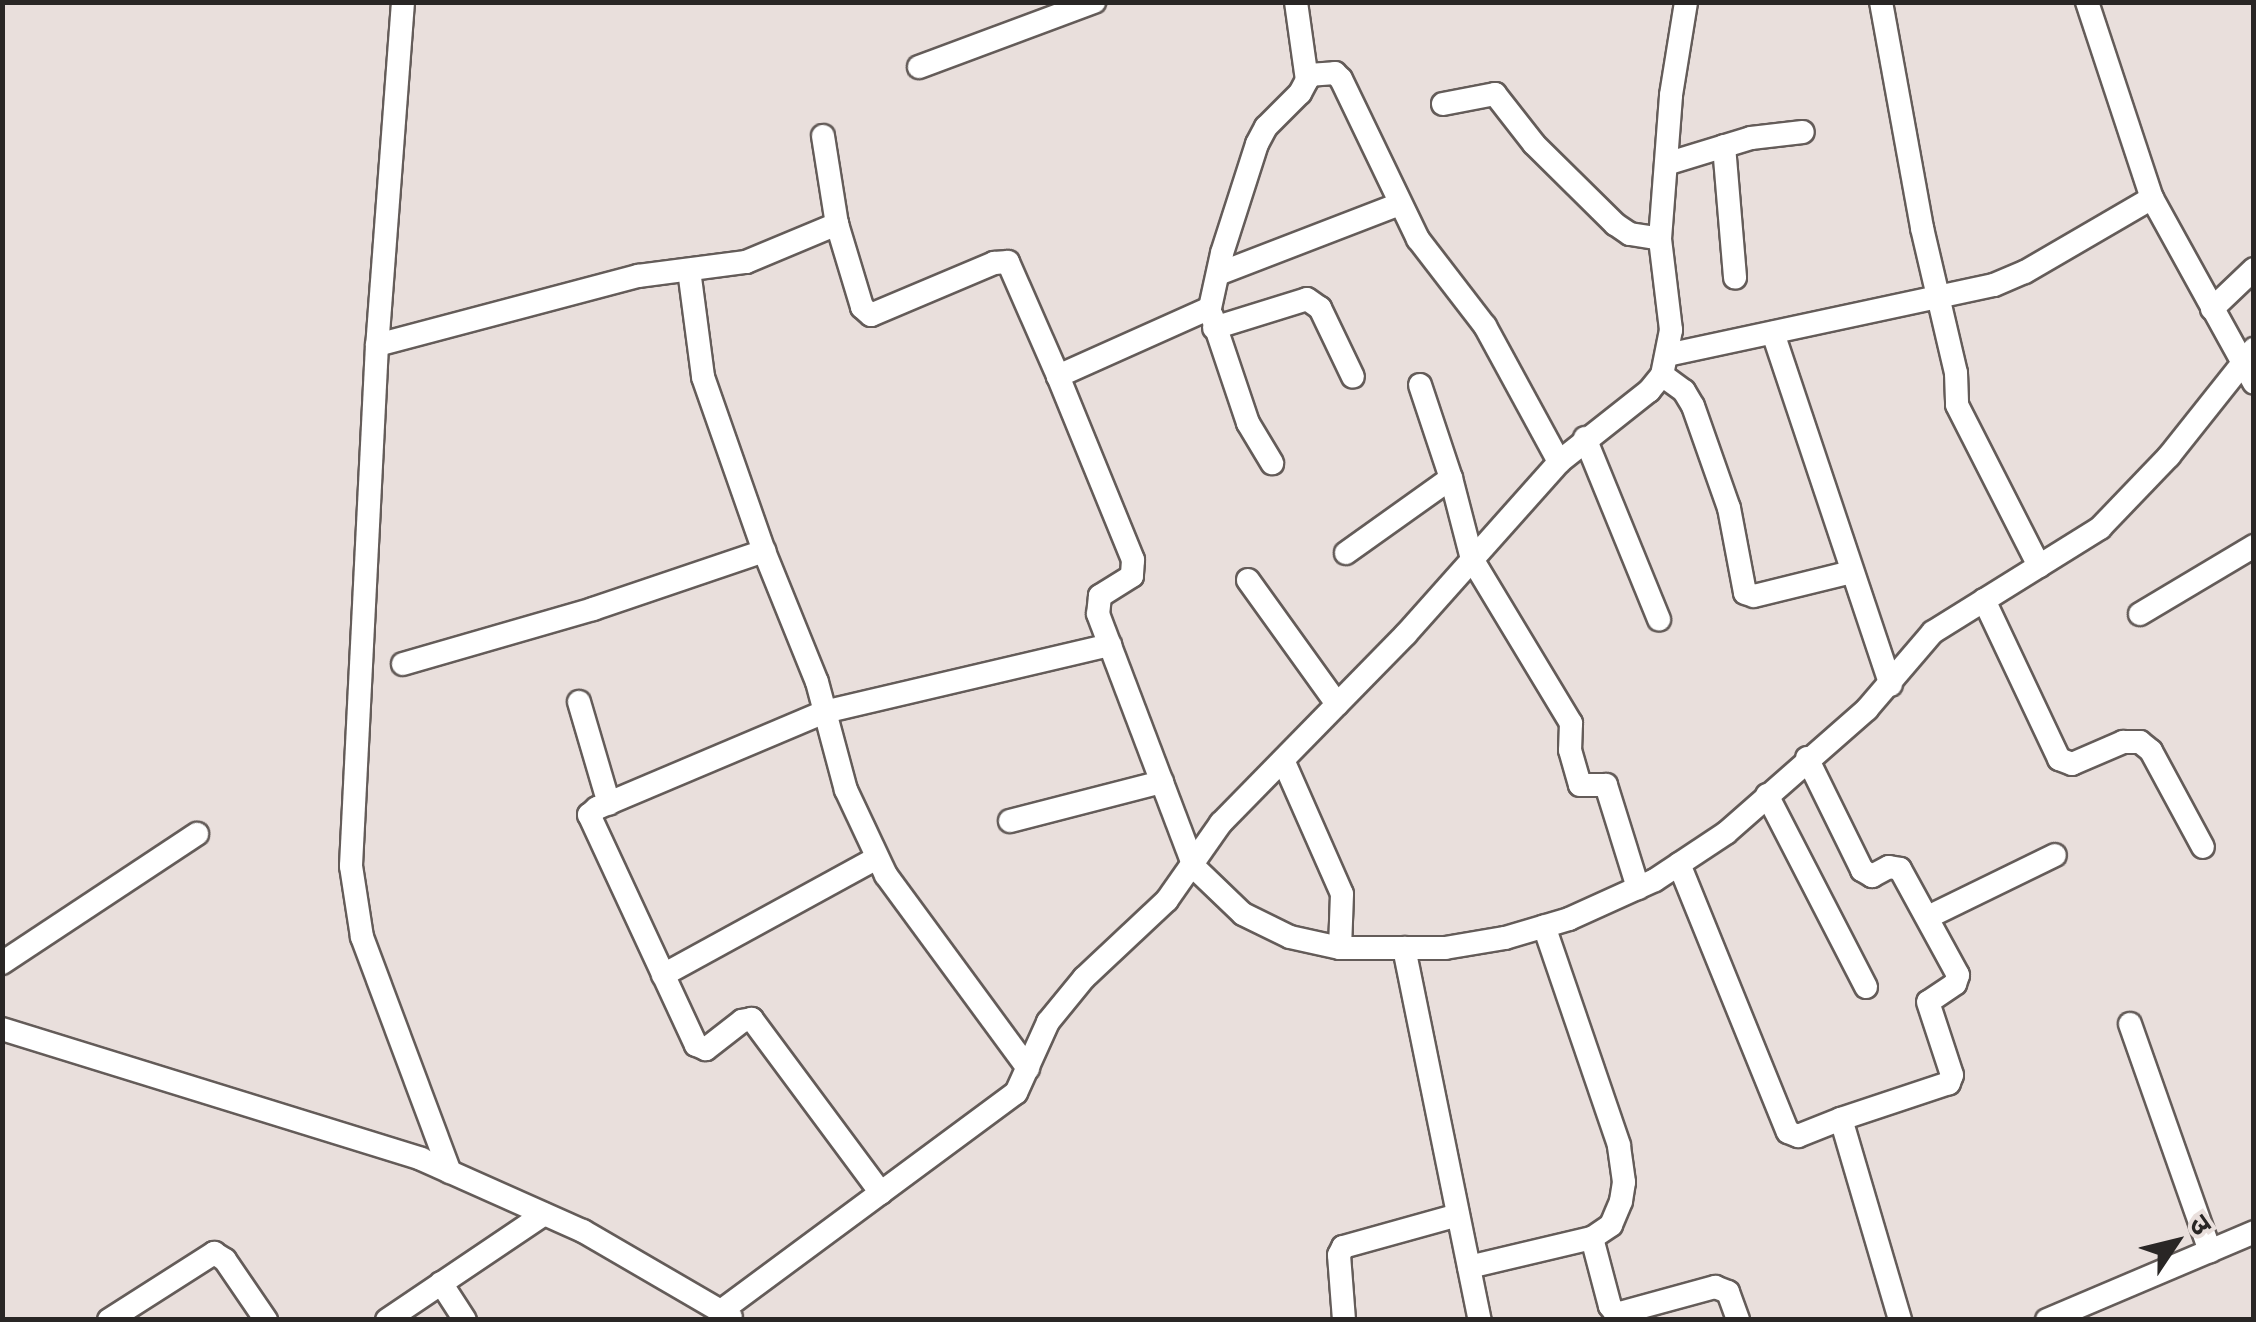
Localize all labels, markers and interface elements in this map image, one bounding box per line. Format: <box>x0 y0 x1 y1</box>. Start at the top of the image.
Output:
north arrow <box>2126 1192 2226 1292</box>
text: उ <box>2181 1208 2220 1242</box>

